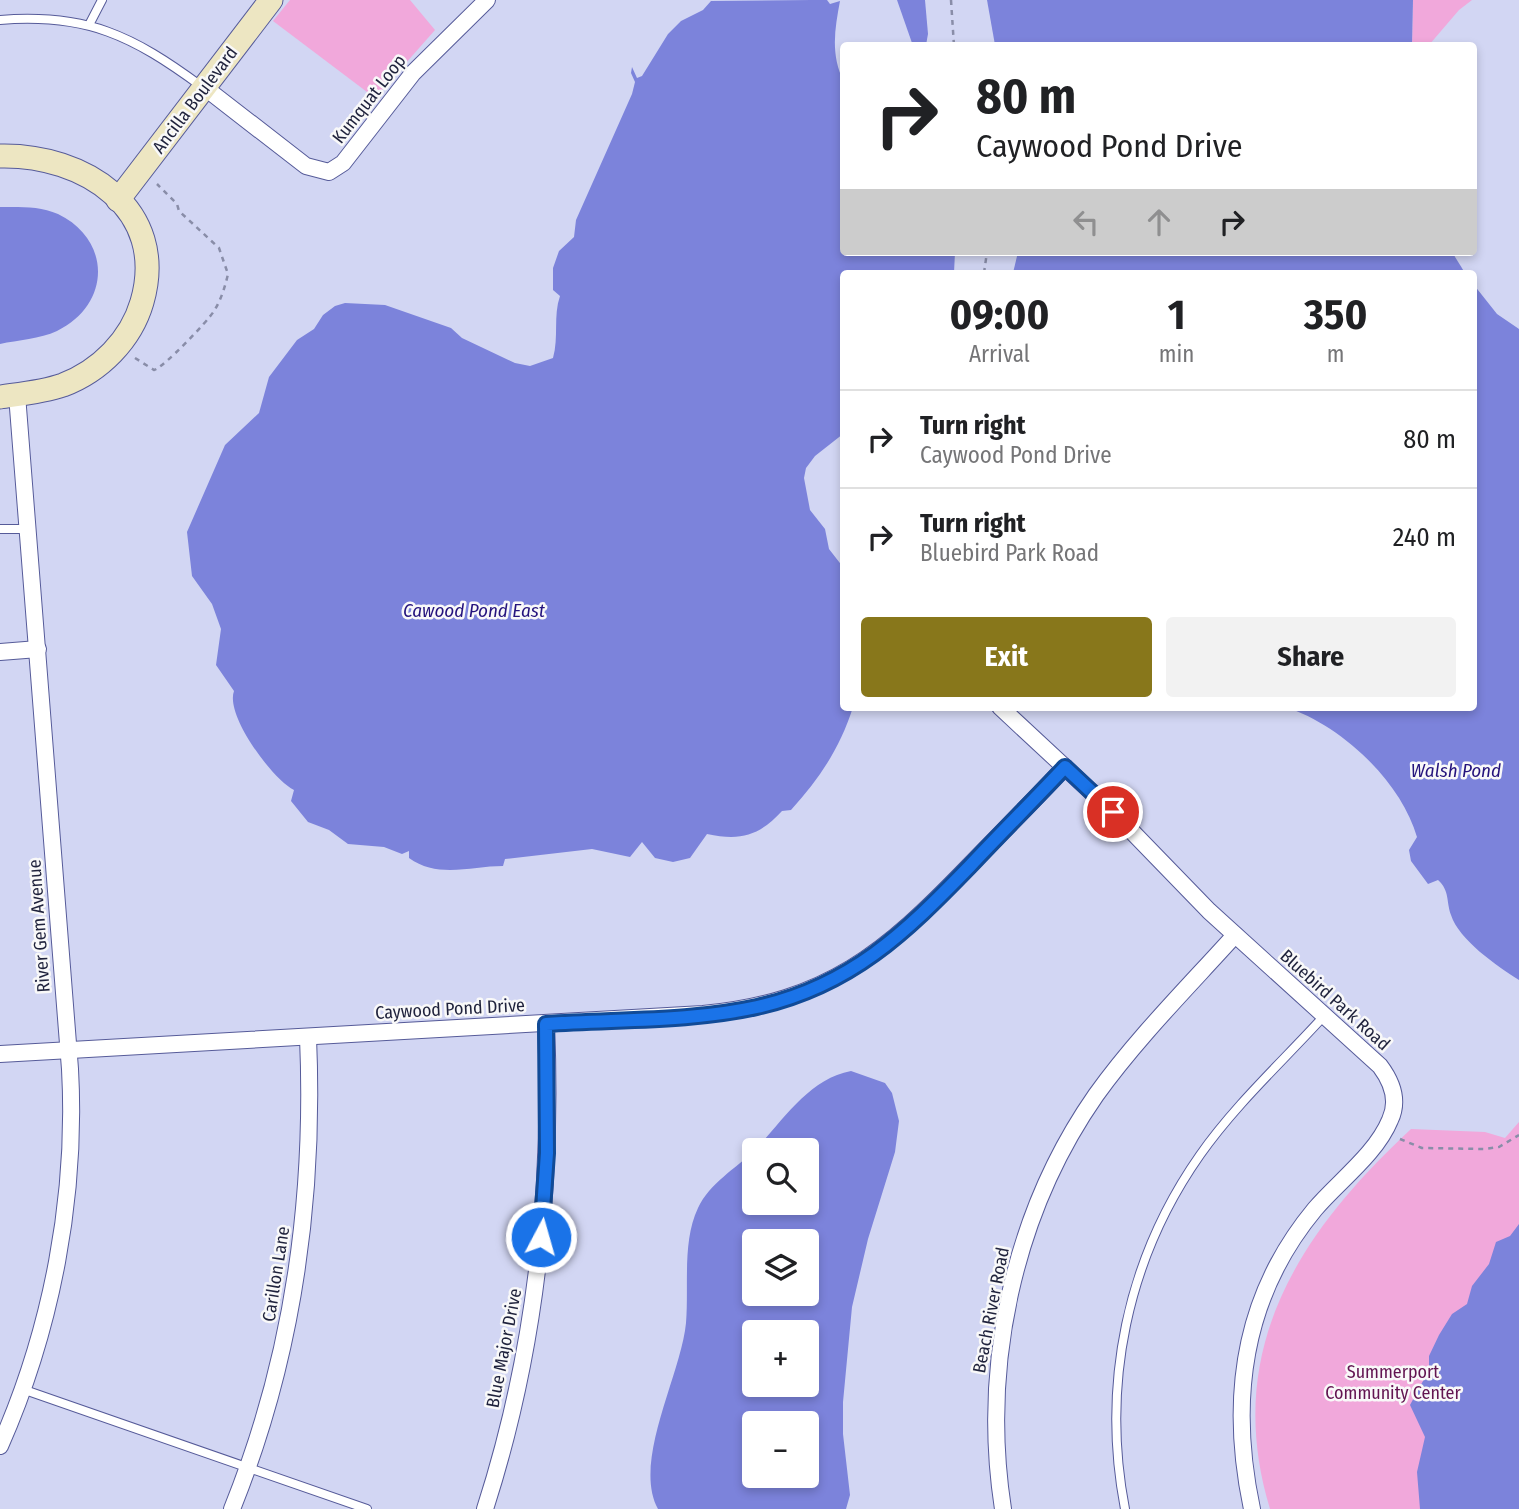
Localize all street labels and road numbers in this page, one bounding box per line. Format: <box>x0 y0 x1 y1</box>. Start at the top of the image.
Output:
street label: Ancilla Boulevard <box>148 42 242 158</box>
street label: Kumquat Loop <box>327 50 411 148</box>
street label: River Gem Avenue <box>23 859 55 993</box>
street label: Bluebird Park Road <box>1276 945 1394 1055</box>
street label: Caywood Pond Drive <box>375 994 526 1024</box>
street label: Carillon Lane <box>258 1225 294 1323</box>
street label: Beach River Road <box>968 1245 1014 1375</box>
street label: Blue Major Drive <box>482 1286 526 1410</box>

